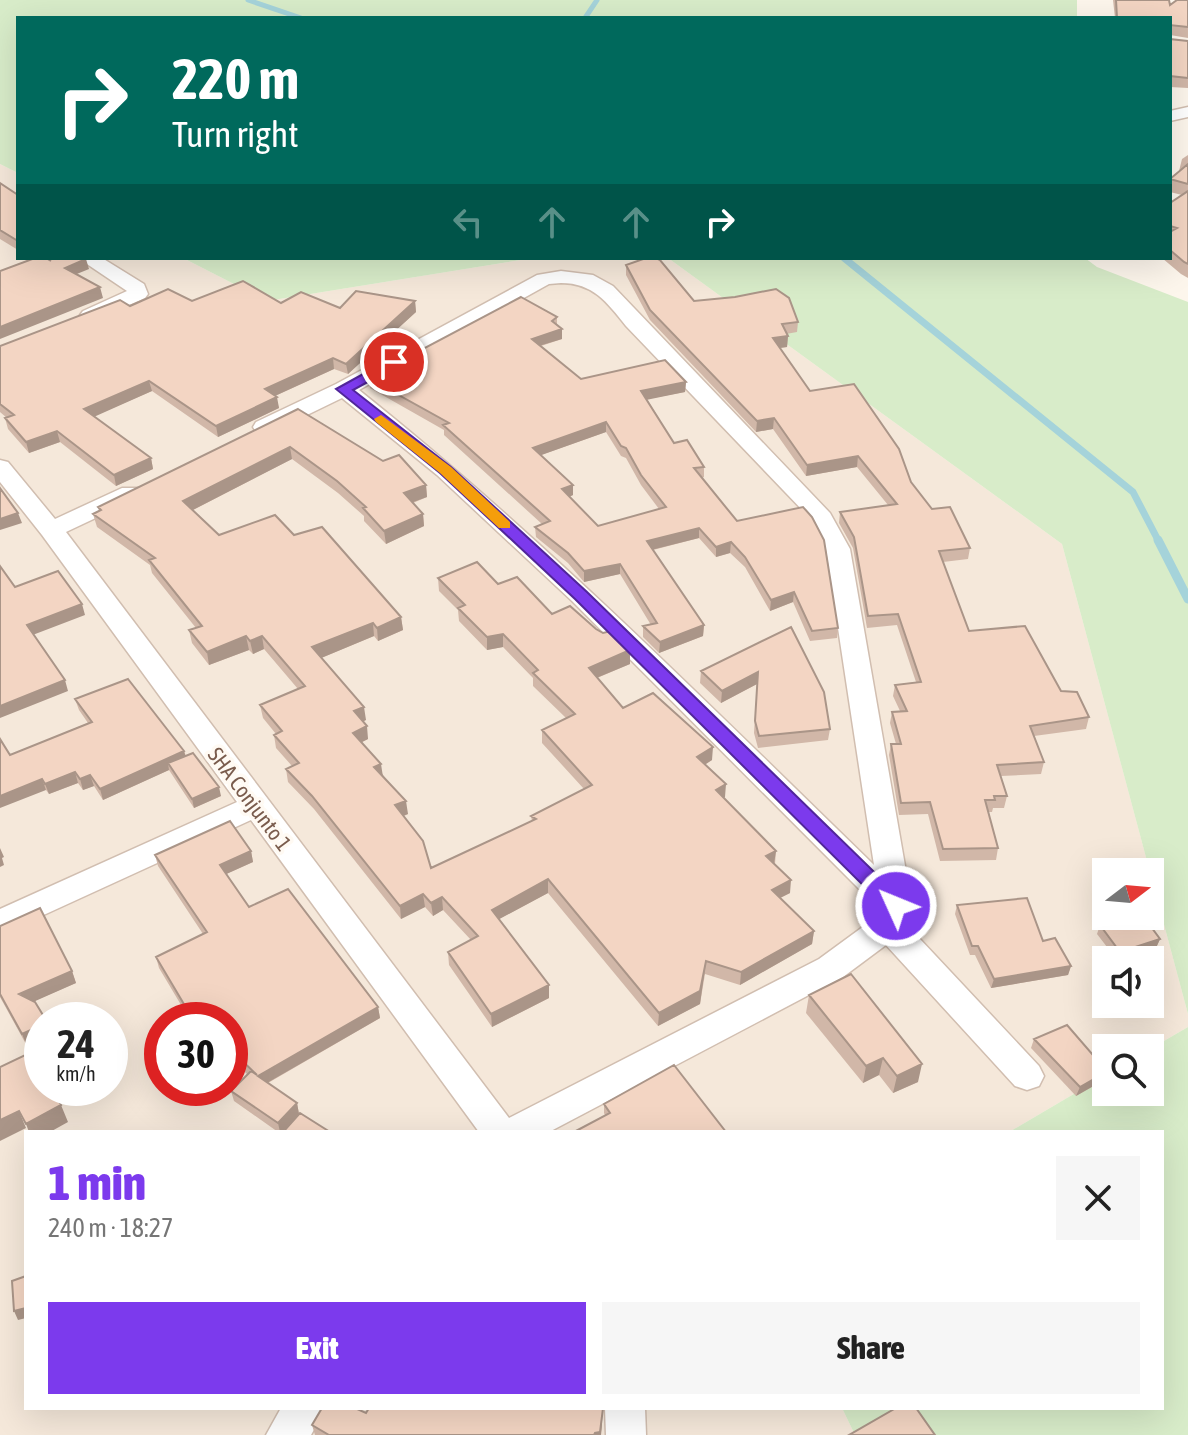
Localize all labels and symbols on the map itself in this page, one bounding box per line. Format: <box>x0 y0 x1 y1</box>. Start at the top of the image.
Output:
pin <box>360 328 428 396</box>
street label: SHA Conjunto 1 <box>203 742 297 856</box>
north arrow <box>1092 858 1164 930</box>
position arrow <box>854 864 938 948</box>
speed limit sign: 30 <box>144 1002 248 1106</box>

